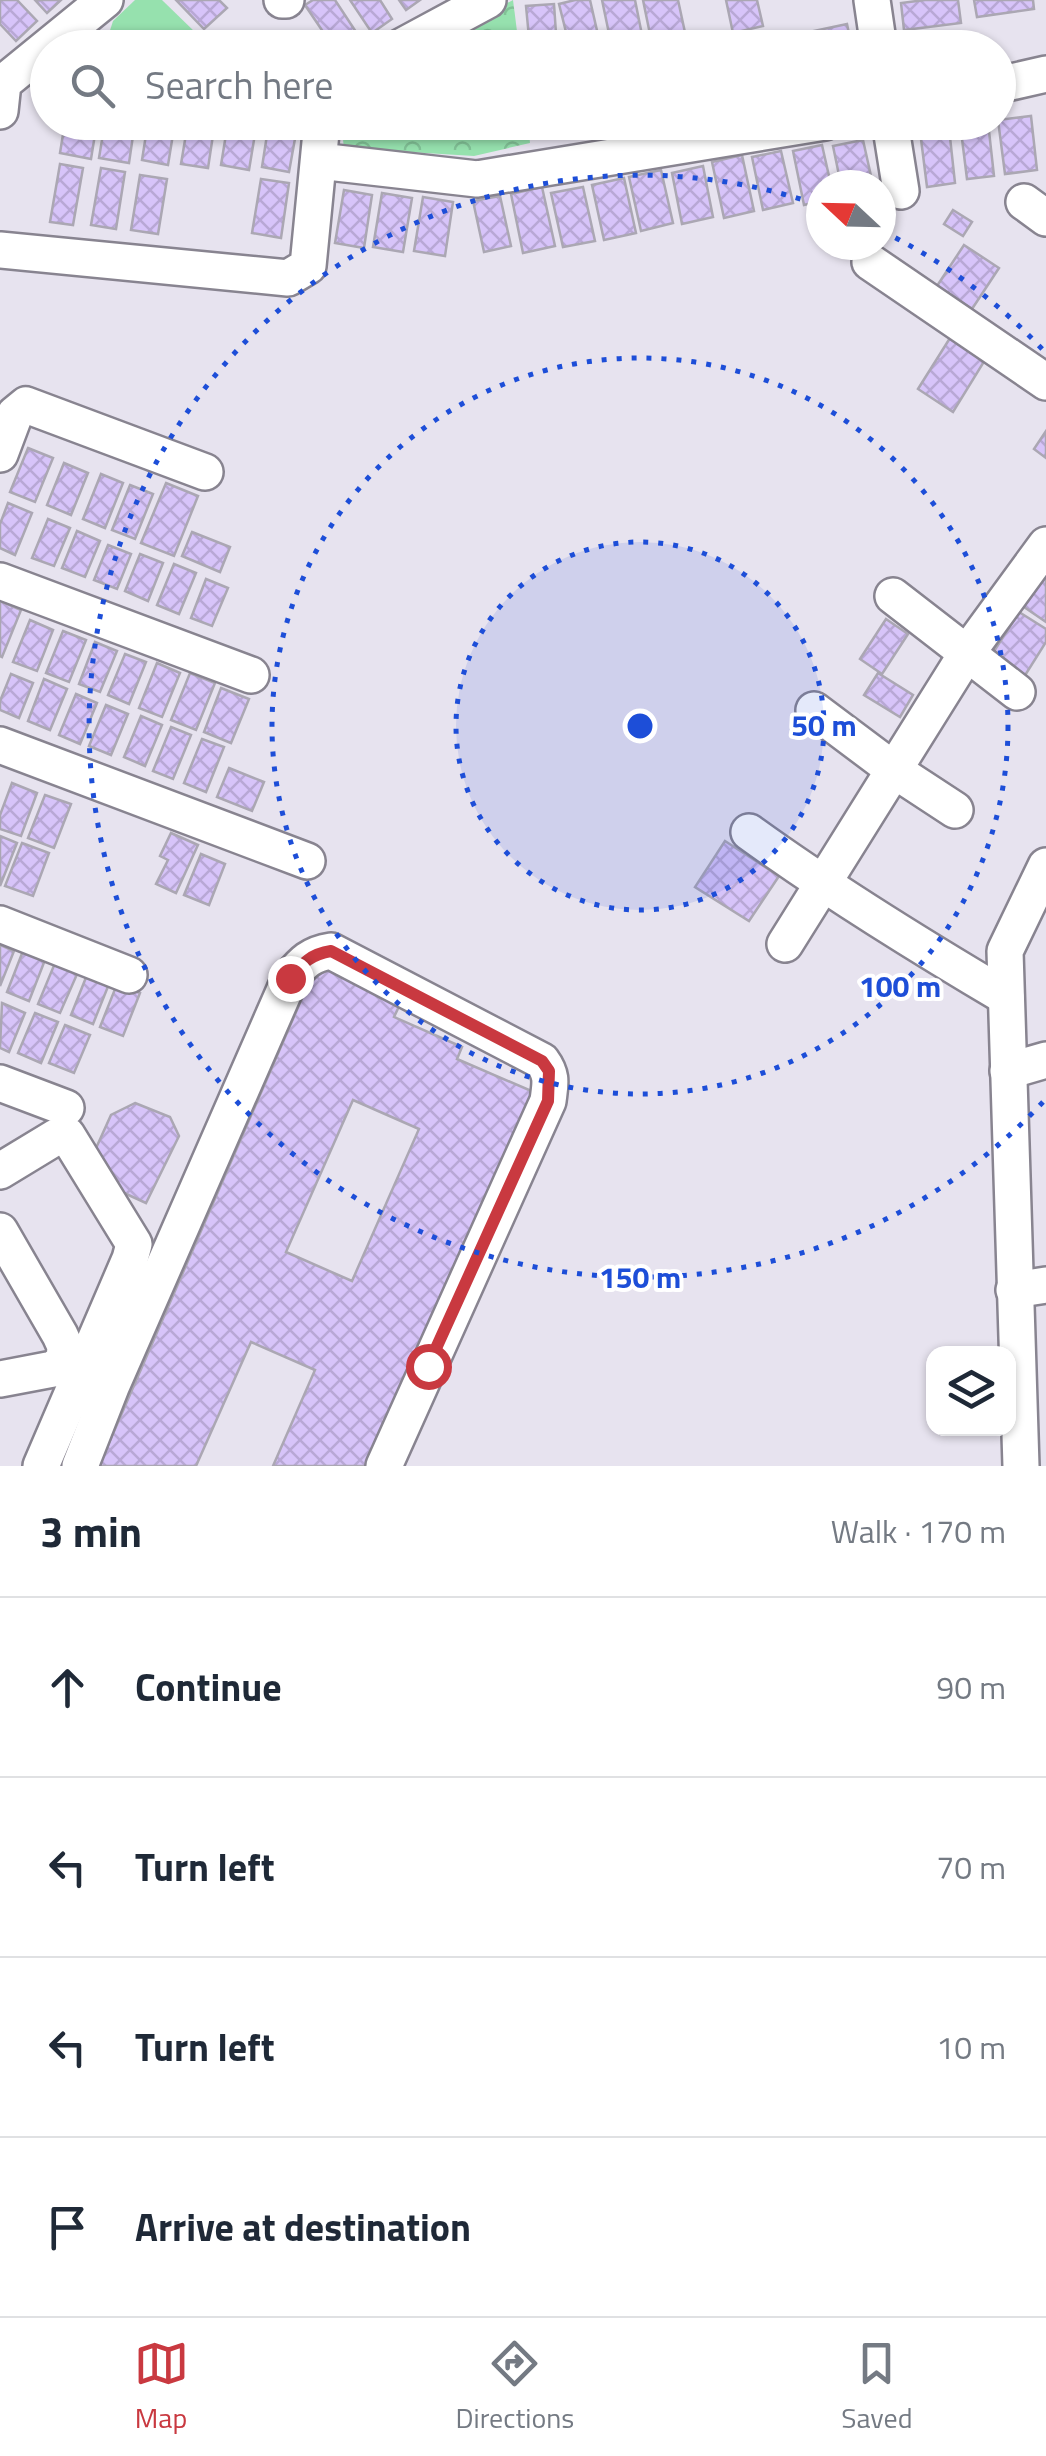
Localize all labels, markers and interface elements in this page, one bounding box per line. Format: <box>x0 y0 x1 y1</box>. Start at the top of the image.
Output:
search box <box>30 30 1016 140</box>
text: Search here <box>145 56 333 114</box>
icon: search <box>65 58 120 113</box>
north arrow <box>806 170 896 260</box>
text: 50 m <box>791 702 857 748</box>
centre of rings <box>622 708 658 744</box>
route end <box>268 956 314 1002</box>
text: 100 m <box>859 963 941 1009</box>
text: 150 m <box>599 1254 681 1300</box>
route start <box>406 1344 452 1390</box>
map controls <box>926 1346 1016 1436</box>
button: layers <box>926 1346 1016 1436</box>
text: 3 min <box>40 1499 142 1563</box>
text: Walk · 170 m <box>831 1507 1006 1555</box>
text: Continue <box>135 1658 282 1716</box>
icon: ahead <box>40 1660 95 1715</box>
text: 90 m <box>936 1663 1006 1711</box>
text: Turn left <box>135 1838 275 1896</box>
icon: left <box>40 1840 95 1895</box>
text: 70 m <box>936 1843 1006 1891</box>
text: Turn left <box>135 2018 275 2076</box>
icon: left <box>40 2020 95 2075</box>
text: 10 m <box>936 2023 1006 2071</box>
text: Arrive at destination <box>135 2198 471 2256</box>
icon: arrive <box>40 2200 95 2255</box>
tab: Map <box>134 2336 189 2439</box>
tab: Directions <box>456 2336 574 2439</box>
tab: Saved <box>841 2336 912 2439</box>

